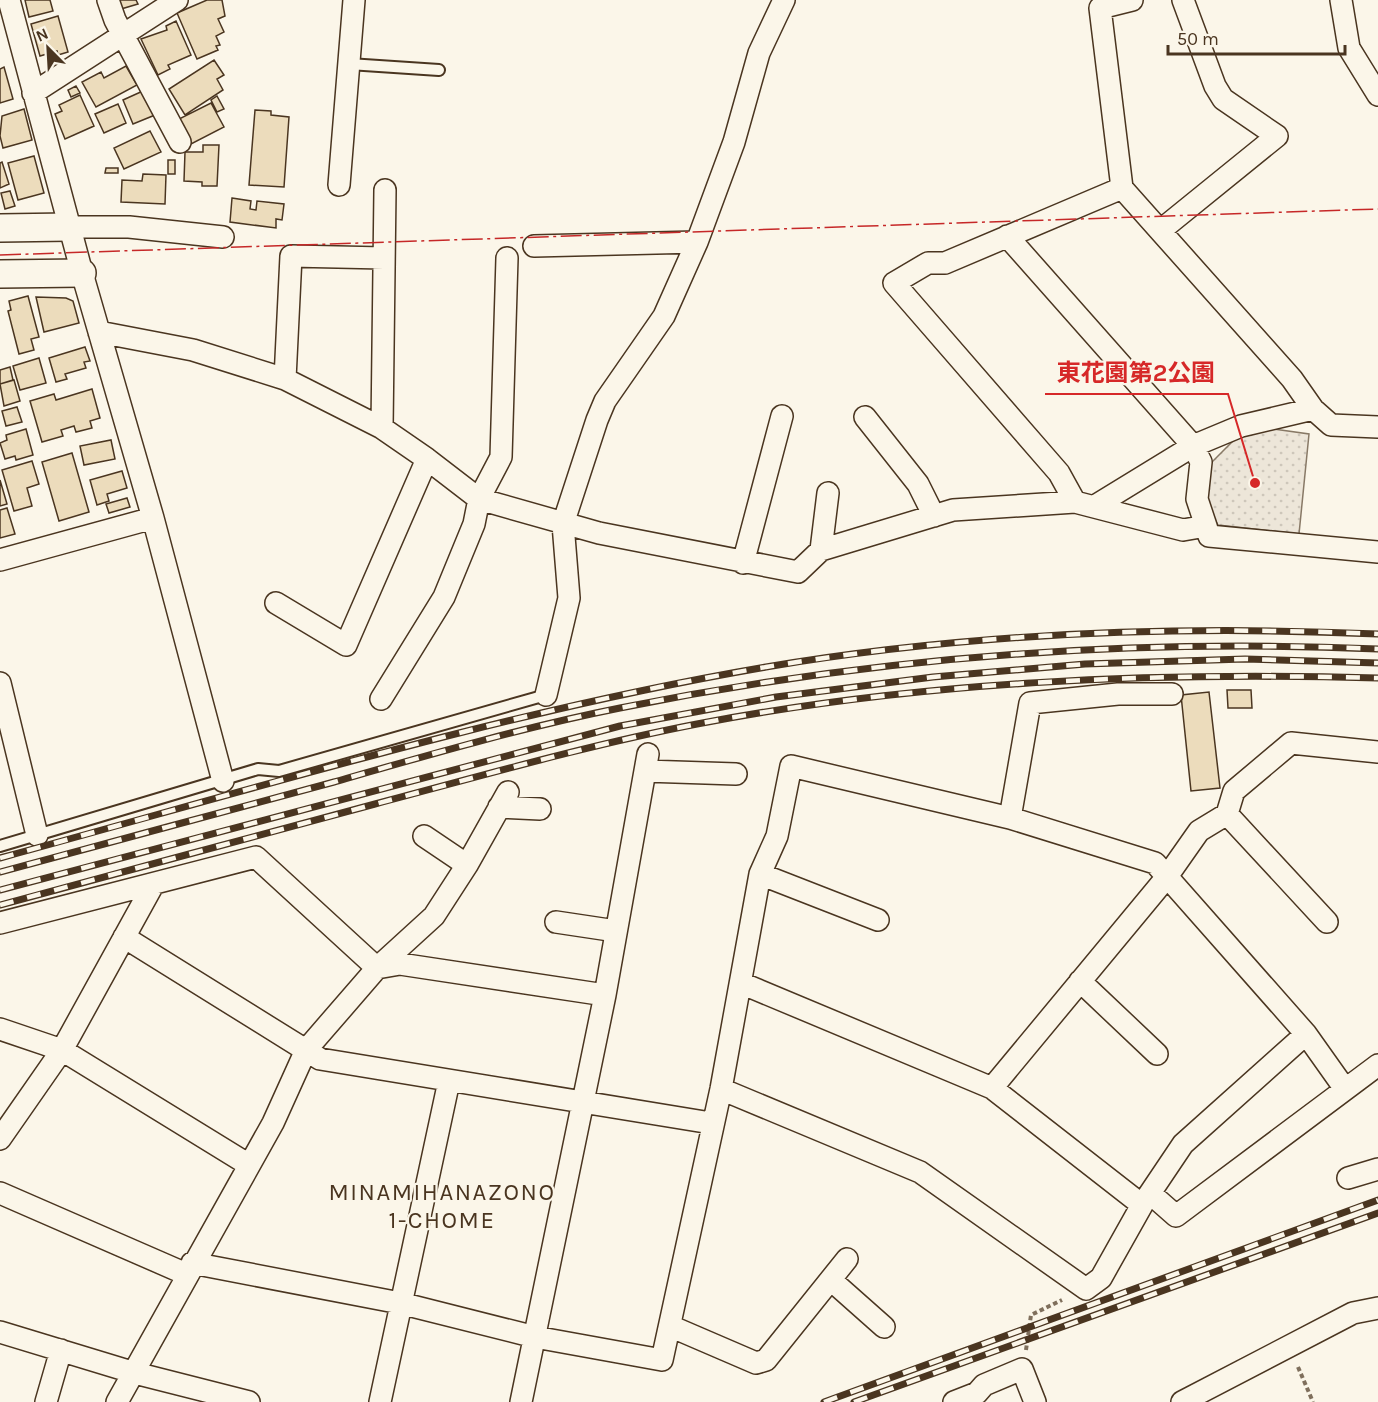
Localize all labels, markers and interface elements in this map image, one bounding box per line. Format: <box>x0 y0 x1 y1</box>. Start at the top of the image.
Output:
north arrow <box>18 18 78 78</box>
scale bar <box>1168 18 1345 56</box>
text: N <box>33 24 51 46</box>
text: 50 m <box>1177 28 1219 50</box>
callout: 東花園第2公園 <box>1045 352 1228 394</box>
text: 東花園第2公園 <box>1057 359 1215 387</box>
district label: MINAMIHANAZONO 1-CHOME <box>329 1178 555 1234</box>

